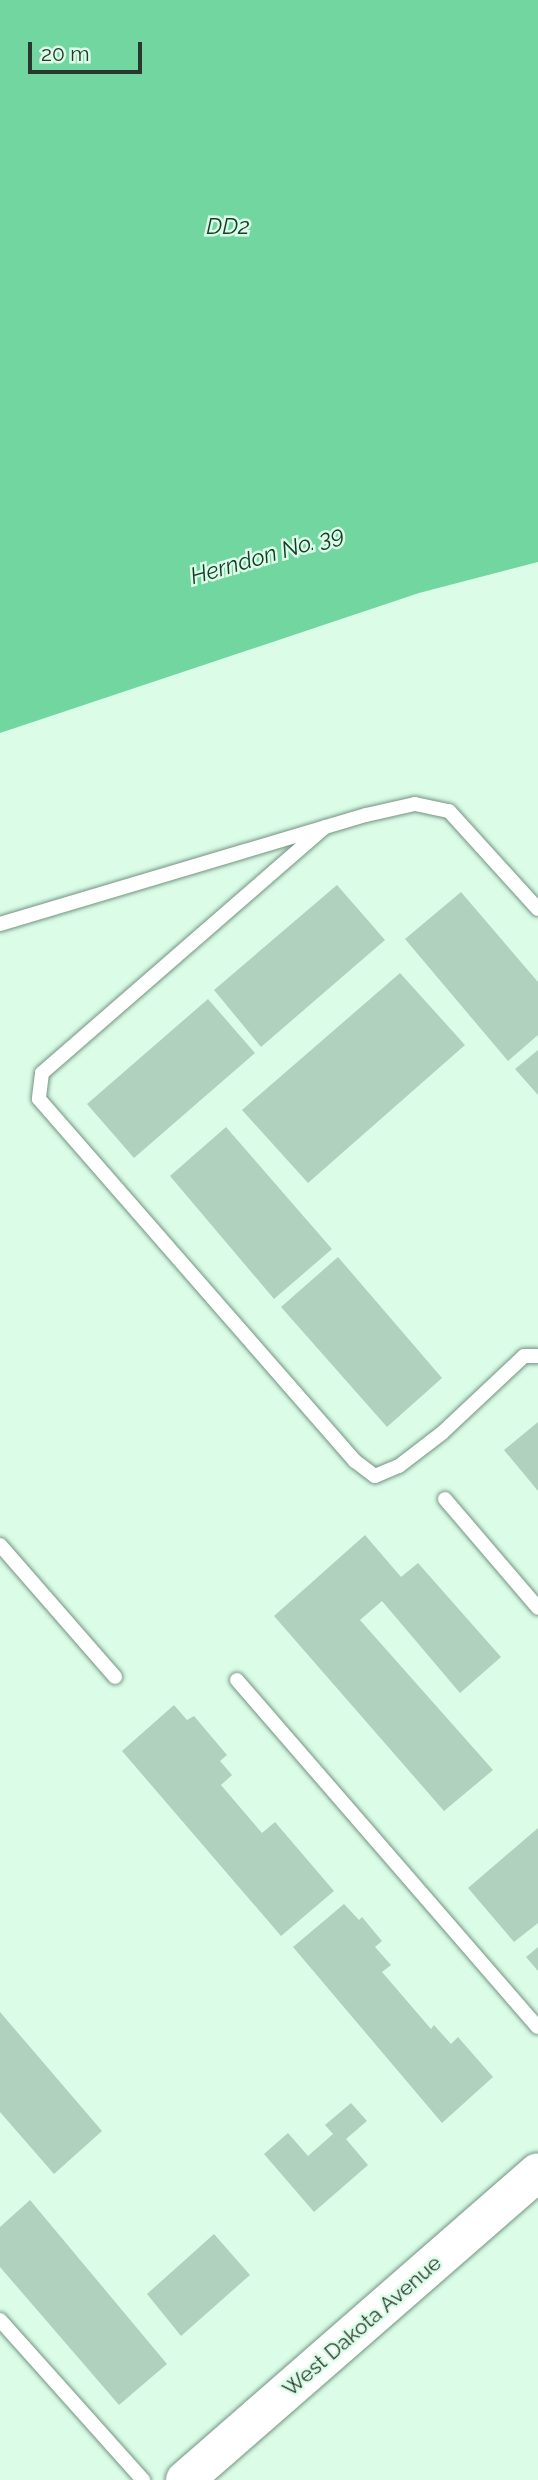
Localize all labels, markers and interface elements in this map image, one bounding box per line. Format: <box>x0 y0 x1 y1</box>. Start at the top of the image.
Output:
scale bar <box>32 28 145 72</box>
text: 20 m <box>41 41 89 66</box>
water label: DD2 <box>206 212 250 240</box>
water label: Herndon No. 39 <box>187 520 347 590</box>
street label: West Dakota Avenue <box>277 2250 447 2402</box>

